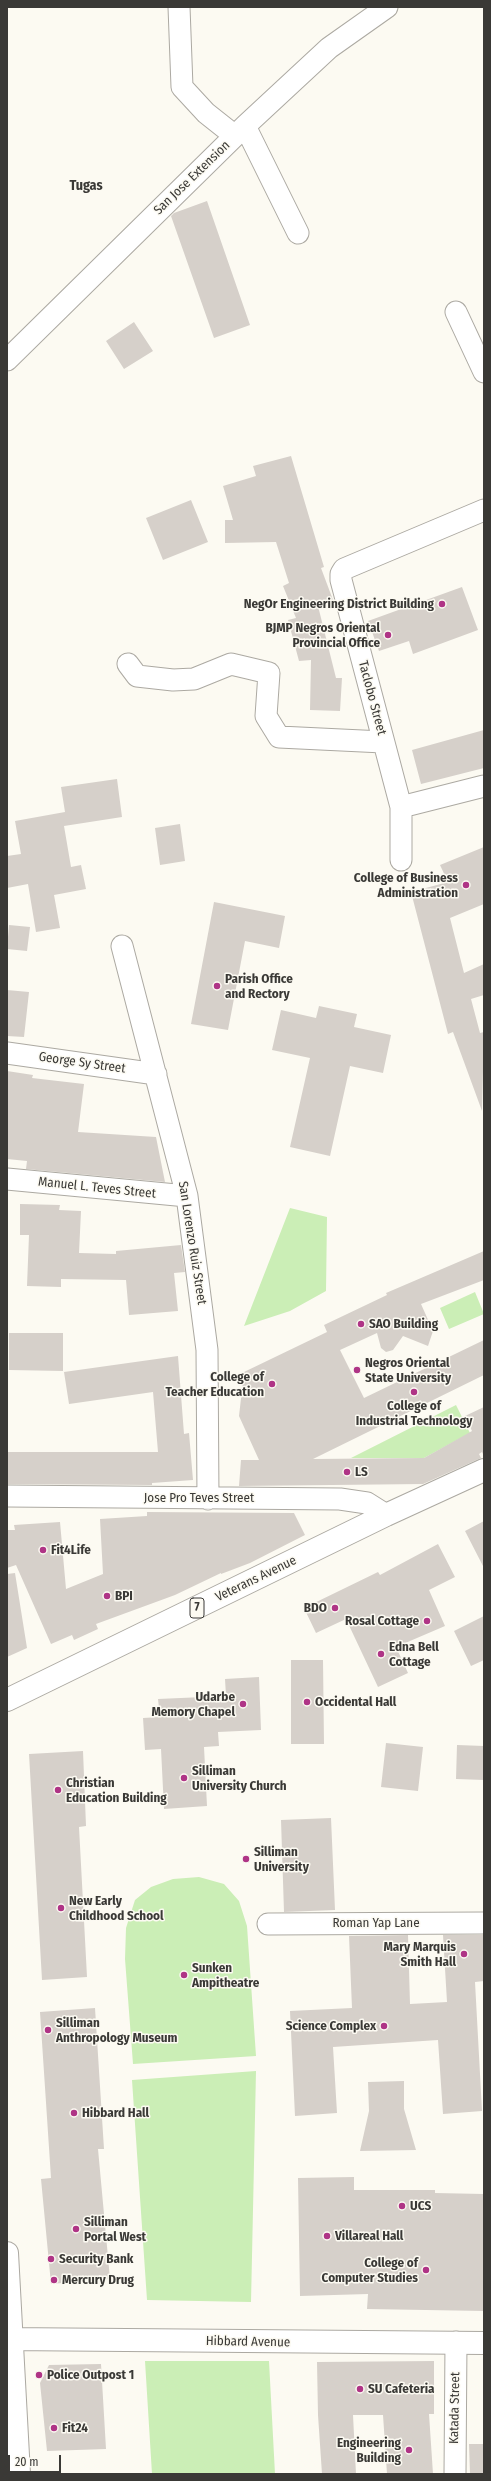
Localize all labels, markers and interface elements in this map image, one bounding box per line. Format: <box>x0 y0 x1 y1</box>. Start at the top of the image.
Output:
street label: San Jose Extension <box>151 138 233 218</box>
district label: Tugas <box>69 178 103 194</box>
place label: NegOr Engineering District Building <box>244 596 434 612</box>
marker: NegOr Engineering District Building <box>437 599 447 609</box>
place label: BJMP Negros Oriental Provincial Office <box>265 620 380 651</box>
marker: BJMP Negros Oriental Provincial Office <box>383 630 393 640</box>
street label: Taclobo Street <box>355 659 389 737</box>
place label: College of Business Administration <box>354 870 458 901</box>
marker: College of Business Administration <box>461 880 471 890</box>
place label: Parish Office and Rectory <box>225 971 293 1002</box>
marker: Parish Office and Rectory <box>212 981 222 991</box>
street label: George Sy Street <box>38 1049 126 1077</box>
street label: Manuel L. Teves Street <box>37 1174 157 1202</box>
street label: San Lorenzo Ruiz Street <box>175 1180 209 1306</box>
place label: SAO Building <box>369 1316 438 1332</box>
marker: SAO Building <box>356 1319 366 1329</box>
place label: Negros Oriental State University <box>365 1355 451 1386</box>
marker: Negros Oriental State University <box>352 1365 362 1375</box>
place label: College of Teacher Education <box>165 1369 264 1400</box>
marker: College of Teacher Education <box>267 1379 277 1389</box>
marker: College of Industrial Technology <box>409 1387 419 1397</box>
place label: College of Industrial Technology <box>356 1398 472 1429</box>
place label: LS <box>355 1464 368 1480</box>
marker: LS <box>342 1467 352 1477</box>
street label: Jose Pro Teves Street <box>144 1490 254 1506</box>
place label: Fit4Life <box>51 1542 91 1558</box>
marker: Fit4Life <box>38 1545 48 1555</box>
street label: Veterans Avenue <box>213 1553 299 1605</box>
place label: BPI <box>115 1588 133 1604</box>
marker: BPI <box>102 1591 112 1601</box>
road number: 7 <box>190 1598 204 1618</box>
place label: BDO <box>304 1600 327 1616</box>
marker: BDO <box>330 1603 340 1613</box>
place label: Rosal Cottage <box>345 1613 419 1629</box>
marker: Rosal Cottage <box>422 1616 432 1626</box>
place label: Edna Bell Cottage <box>389 1639 439 1670</box>
marker: Edna Bell Cottage <box>376 1649 386 1659</box>
place label: Udarbe Memory Chapel <box>151 1689 235 1720</box>
place label: Occidental Hall <box>315 1694 396 1710</box>
marker: Occidental Hall <box>302 1697 312 1707</box>
marker: Udarbe Memory Chapel <box>238 1699 248 1709</box>
place label: Silliman University Church <box>192 1763 287 1794</box>
marker: Silliman University Church <box>179 1773 189 1783</box>
place label: Christian Education Building <box>66 1775 167 1806</box>
marker: Christian Education Building <box>53 1785 63 1795</box>
place label: Silliman University <box>254 1844 309 1875</box>
marker: Silliman University <box>241 1854 251 1864</box>
place label: New Early Childhood School <box>69 1893 164 1924</box>
marker: New Early Childhood School <box>56 1903 66 1913</box>
street label: Roman Yap Lane <box>332 1915 420 1931</box>
place label: Mary Marquis Smith Hall <box>383 1939 456 1970</box>
marker: Mary Marquis Smith Hall <box>459 1949 469 1959</box>
place label: Sunken Ampitheatre <box>192 1960 259 1991</box>
marker: Sunken Ampitheatre <box>179 1970 189 1980</box>
place label: Silliman Anthropology Museum <box>56 2015 177 2046</box>
place label: Science Complex <box>286 2018 376 2034</box>
marker: Science Complex <box>379 2021 389 2031</box>
marker: Silliman Anthropology Museum <box>43 2025 53 2035</box>
place label: Hibbard Hall <box>82 2105 149 2121</box>
marker: Hibbard Hall <box>69 2108 79 2118</box>
place label: UCS <box>410 2198 431 2214</box>
marker: UCS <box>397 2201 407 2211</box>
place label: Silliman Portal West <box>84 2214 146 2245</box>
marker: Silliman Portal West <box>71 2224 81 2234</box>
place label: Villareal Hall <box>335 2228 403 2244</box>
marker: Villareal Hall <box>322 2231 332 2241</box>
place label: Security Bank <box>59 2251 133 2267</box>
marker: Security Bank <box>46 2254 56 2264</box>
place label: College of Computer Studies <box>322 2255 418 2286</box>
marker: College of Computer Studies <box>421 2265 431 2275</box>
place label: Mercury Drug <box>62 2272 134 2288</box>
marker: Mercury Drug <box>49 2275 59 2285</box>
street label: Hibbard Avenue <box>206 2333 290 2351</box>
place label: Police Outpost 1 <box>47 2367 134 2383</box>
marker: Police Outpost 1 <box>34 2370 44 2380</box>
street label: Katada Street <box>447 2372 463 2444</box>
place label: SU Cafeteria <box>368 2381 434 2397</box>
marker: SU Cafeteria <box>355 2384 365 2394</box>
place label: Fit24 <box>62 2420 88 2436</box>
marker: Fit24 <box>49 2423 59 2433</box>
place label: Engineering Building <box>337 2435 401 2466</box>
marker: Engineering Building <box>404 2445 414 2455</box>
scale bar <box>10 2447 63 2473</box>
text: 20 m <box>15 2455 39 2469</box>

